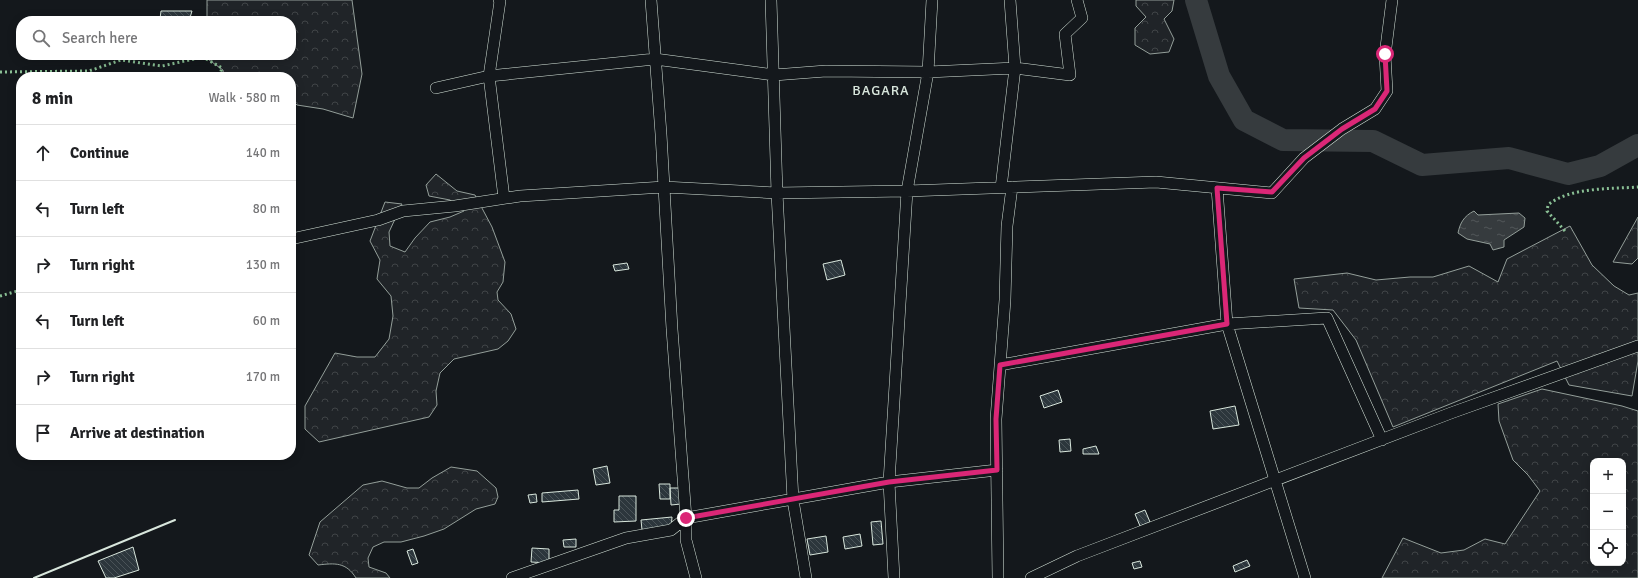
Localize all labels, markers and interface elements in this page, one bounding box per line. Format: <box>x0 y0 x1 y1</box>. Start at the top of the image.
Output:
search box <box>16 16 296 60</box>
icon: search <box>30 27 52 49</box>
text: Search here <box>62 29 138 47</box>
route start <box>1376 45 1394 63</box>
district label: BAGARA <box>852 82 910 99</box>
text: 8 min <box>32 88 73 109</box>
text: Walk · 580 m <box>209 90 280 106</box>
icon: ahead <box>32 142 54 164</box>
text: Continue <box>70 144 129 162</box>
text: 140 m <box>246 145 280 161</box>
icon: left <box>32 198 54 220</box>
text: Turn left <box>70 200 124 218</box>
text: 80 m <box>253 201 280 217</box>
icon: right <box>32 254 54 276</box>
text: Turn right <box>70 256 135 274</box>
text: 130 m <box>246 257 280 273</box>
icon: left <box>32 310 54 332</box>
text: Turn left <box>70 312 124 330</box>
text: 60 m <box>253 313 280 329</box>
icon: right <box>32 366 54 388</box>
text: Turn right <box>70 368 135 386</box>
text: 170 m <box>246 369 280 385</box>
icon: arrive <box>32 422 54 444</box>
text: Arrive at destination <box>70 424 205 442</box>
map controls <box>1590 458 1626 566</box>
button: + <box>1590 458 1626 494</box>
button: − <box>1590 494 1626 530</box>
route end <box>677 509 695 527</box>
button: locate <box>1590 530 1626 566</box>

